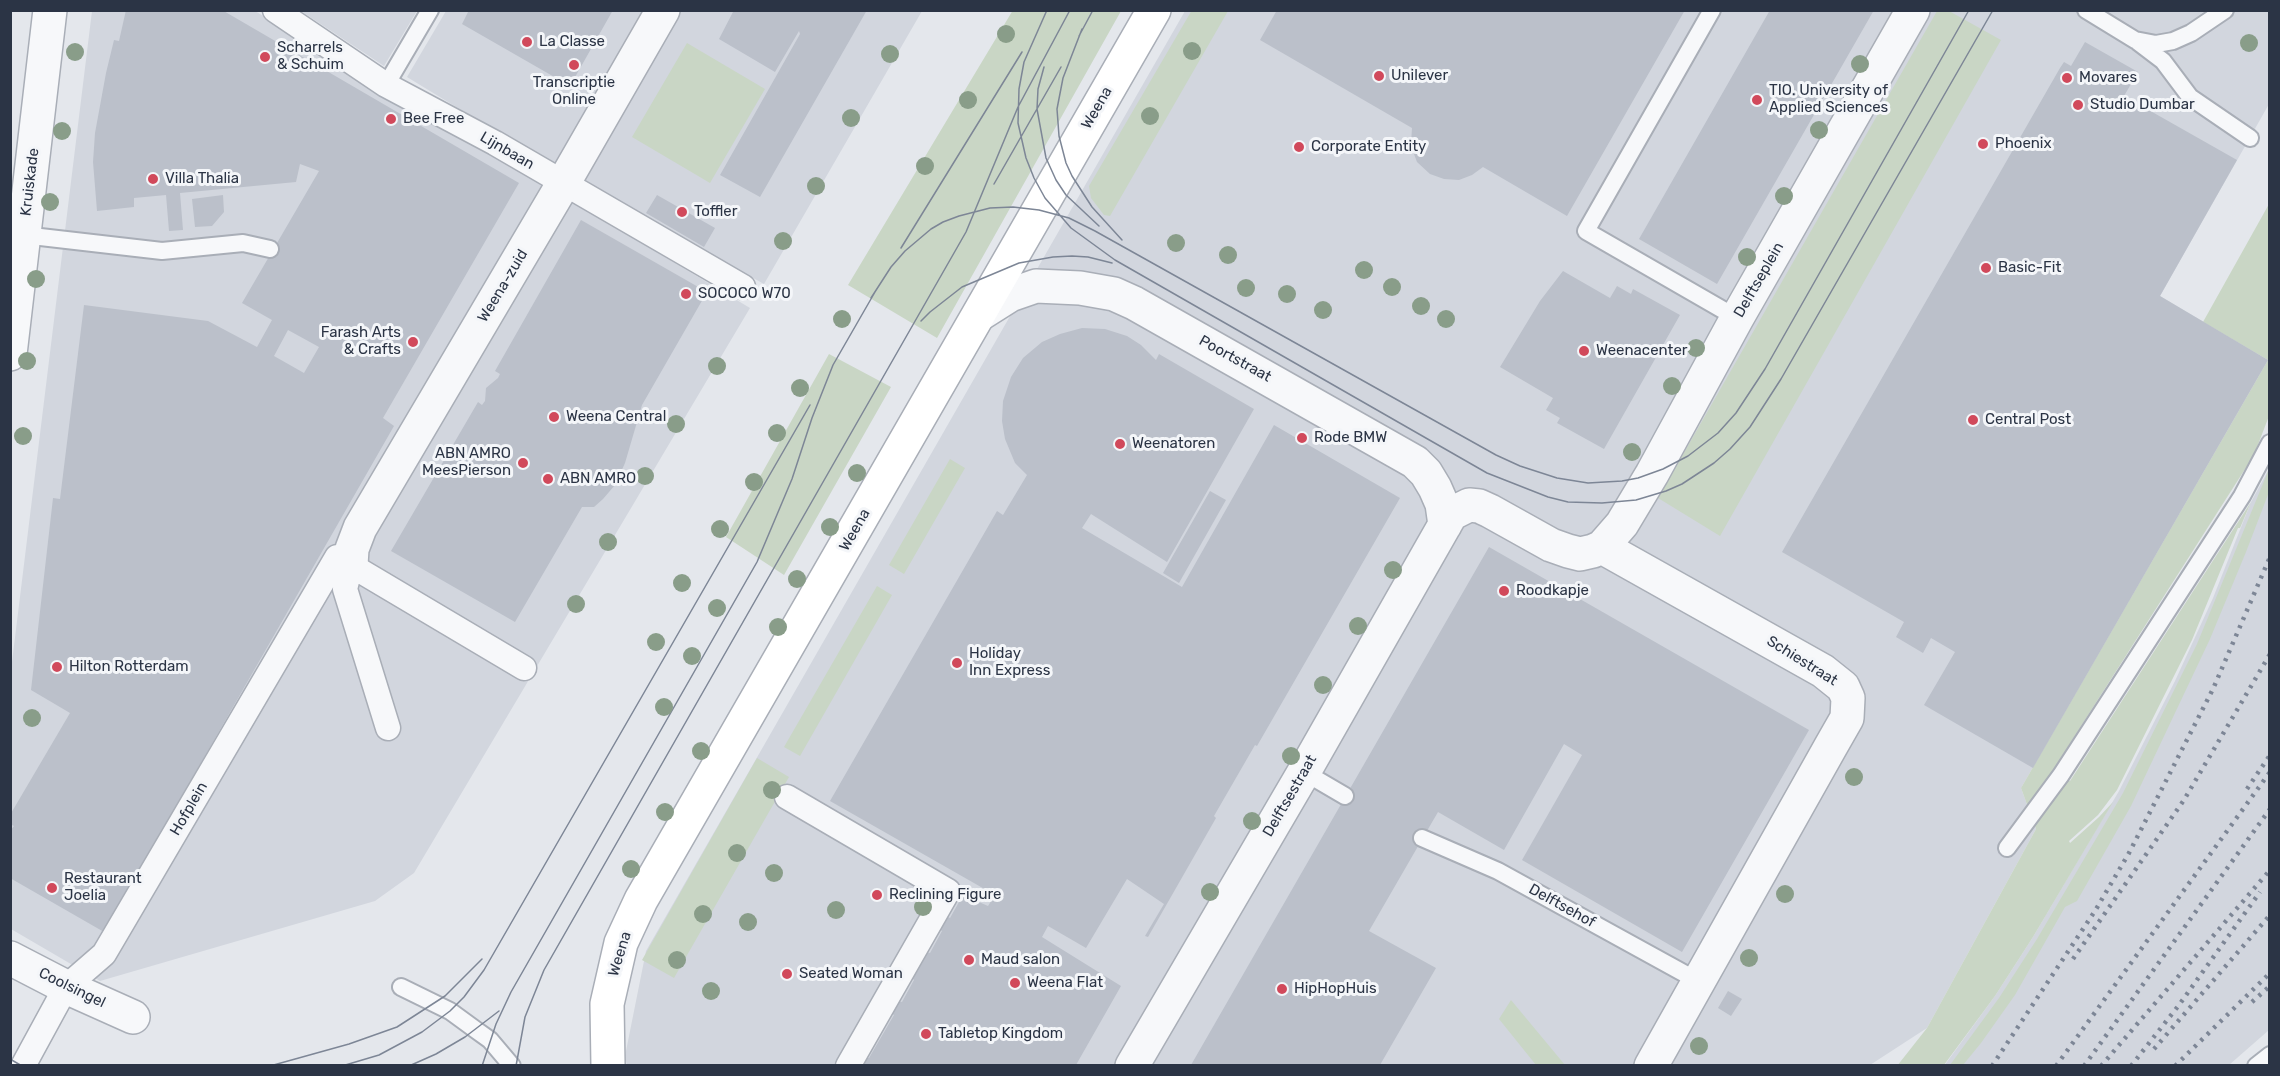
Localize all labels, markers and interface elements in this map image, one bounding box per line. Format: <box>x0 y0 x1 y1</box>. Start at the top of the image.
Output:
place label: La Classe <box>539 33 605 51</box>
marker: La Classe <box>520 35 534 49</box>
place label: Scharrels & Schuim <box>277 39 344 74</box>
marker: Scharrels & Schuim <box>258 50 272 64</box>
marker: Transcriptie Online <box>567 58 581 72</box>
place label: Unilever <box>1391 67 1448 85</box>
marker: Unilever <box>1372 69 1386 83</box>
place label: Movares <box>2079 69 2137 87</box>
marker: Movares <box>2060 71 2074 85</box>
place label: Transcriptie Online <box>533 74 615 109</box>
place label: TIO. University of Applied Sciences <box>1769 82 1888 117</box>
street label: Weena <box>1078 84 1116 132</box>
marker: TIO. University of Applied Sciences <box>1750 93 1764 107</box>
place label: Studio Dumbar <box>2090 96 2195 114</box>
marker: Studio Dumbar <box>2071 98 2085 112</box>
place label: Bee Free <box>403 110 464 128</box>
marker: Bee Free <box>384 112 398 126</box>
street label: Lijnbaan <box>477 128 537 174</box>
place label: Phoenix <box>1995 135 2052 153</box>
marker: Phoenix <box>1976 137 1990 151</box>
place label: Corporate Entity <box>1311 138 1426 156</box>
marker: Corporate Entity <box>1292 140 1306 154</box>
street label: Kruiskade <box>17 147 43 217</box>
place label: Villa Thalia <box>165 170 239 188</box>
marker: Villa Thalia <box>146 172 160 186</box>
place label: Toffler <box>694 203 737 221</box>
marker: Toffler <box>675 205 689 219</box>
street label: Delftseplein <box>1730 239 1788 321</box>
street label: Weena-zuid <box>474 246 532 326</box>
place label: Basic-Fit <box>1998 259 2061 277</box>
marker: Basic-Fit <box>1979 261 1993 275</box>
place label: SOCOCO W70 <box>698 285 791 303</box>
marker: SOCOCO W70 <box>679 287 693 301</box>
place label: Farash Arts & Crafts <box>321 324 401 359</box>
street label: Poortstraat <box>1196 332 1274 386</box>
marker: Farash Arts & Crafts <box>406 335 420 349</box>
place label: Weenacenter <box>1596 342 1687 360</box>
marker: Weenacenter <box>1577 344 1591 358</box>
place label: Weena Central <box>566 408 666 426</box>
marker: Weena Central <box>547 410 561 424</box>
place label: Central Post <box>1985 411 2071 429</box>
marker: Central Post <box>1966 413 1980 427</box>
place label: Rode BMW <box>1314 429 1387 447</box>
marker: Rode BMW <box>1295 431 1309 445</box>
place label: Weenatoren <box>1132 435 1215 453</box>
marker: Weenatoren <box>1113 437 1127 451</box>
place label: ABN AMRO MeesPierson <box>422 445 511 480</box>
marker: ABN AMRO MeesPierson <box>516 456 530 470</box>
place label: ABN AMRO <box>560 470 636 488</box>
marker: ABN AMRO <box>541 472 555 486</box>
street label: Weena <box>836 506 874 554</box>
place label: Roodkapje <box>1516 582 1589 600</box>
marker: Roodkapje <box>1497 584 1511 598</box>
street label: Schiestraat <box>1763 632 1841 690</box>
place label: Holiday Inn Express <box>969 645 1050 680</box>
marker: Holiday Inn Express <box>950 656 964 670</box>
place label: Hilton Rotterdam <box>69 658 189 676</box>
marker: Hilton Rotterdam <box>50 660 64 674</box>
street label: Delftsestraat <box>1259 752 1321 840</box>
street label: Hofplein <box>167 779 211 839</box>
place label: Restaurant Joelia <box>64 870 142 905</box>
street label: Delftsehof <box>1525 880 1599 932</box>
marker: Restaurant Joelia <box>45 881 59 895</box>
place label: Reclining Figure <box>889 886 1001 904</box>
marker: Reclining Figure <box>870 888 884 902</box>
street label: Weena <box>605 929 635 979</box>
place label: Maud salon <box>981 951 1060 969</box>
marker: Maud salon <box>962 953 976 967</box>
street label: Coolsingel <box>36 964 108 1012</box>
place label: Seated Woman <box>799 965 903 983</box>
marker: Seated Woman <box>780 967 794 981</box>
place label: Weena Flat <box>1027 974 1103 992</box>
marker: Weena Flat <box>1008 976 1022 990</box>
place label: HipHopHuis <box>1294 980 1377 998</box>
marker: HipHopHuis <box>1275 982 1289 996</box>
place label: Tabletop Kingdom <box>938 1025 1063 1043</box>
marker: Tabletop Kingdom <box>919 1027 933 1041</box>

